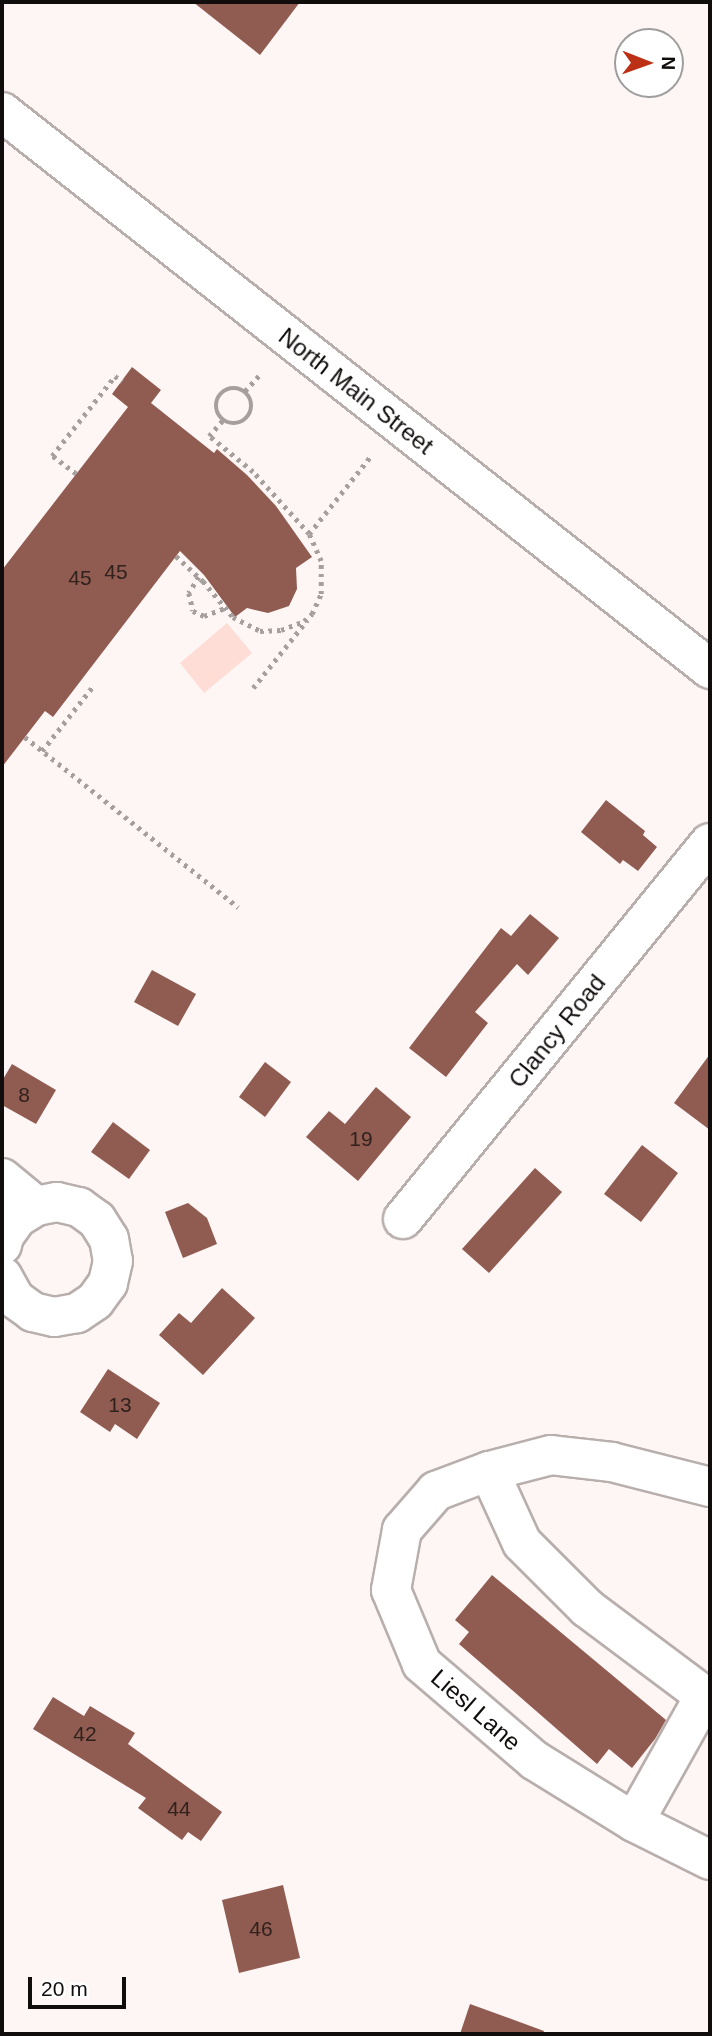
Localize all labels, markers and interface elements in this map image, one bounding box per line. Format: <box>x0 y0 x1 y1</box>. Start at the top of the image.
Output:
north arrow <box>614 28 684 98</box>
text: N <box>658 56 679 70</box>
street label: North Main Street <box>273 322 439 460</box>
house number: 45 <box>104 559 128 585</box>
house number: 45 <box>68 565 92 591</box>
street label: Clancy Road <box>503 969 611 1093</box>
house number: 8 <box>18 1082 30 1108</box>
house number: 19 <box>349 1126 373 1152</box>
house number: 13 <box>108 1392 132 1418</box>
street label: Liesl Lane <box>425 1663 527 1757</box>
house number: 42 <box>73 1721 97 1747</box>
house number: 44 <box>167 1796 191 1822</box>
house number: 46 <box>249 1916 273 1942</box>
scale bar <box>32 1962 130 2006</box>
text: 20 m <box>41 1977 88 2000</box>

